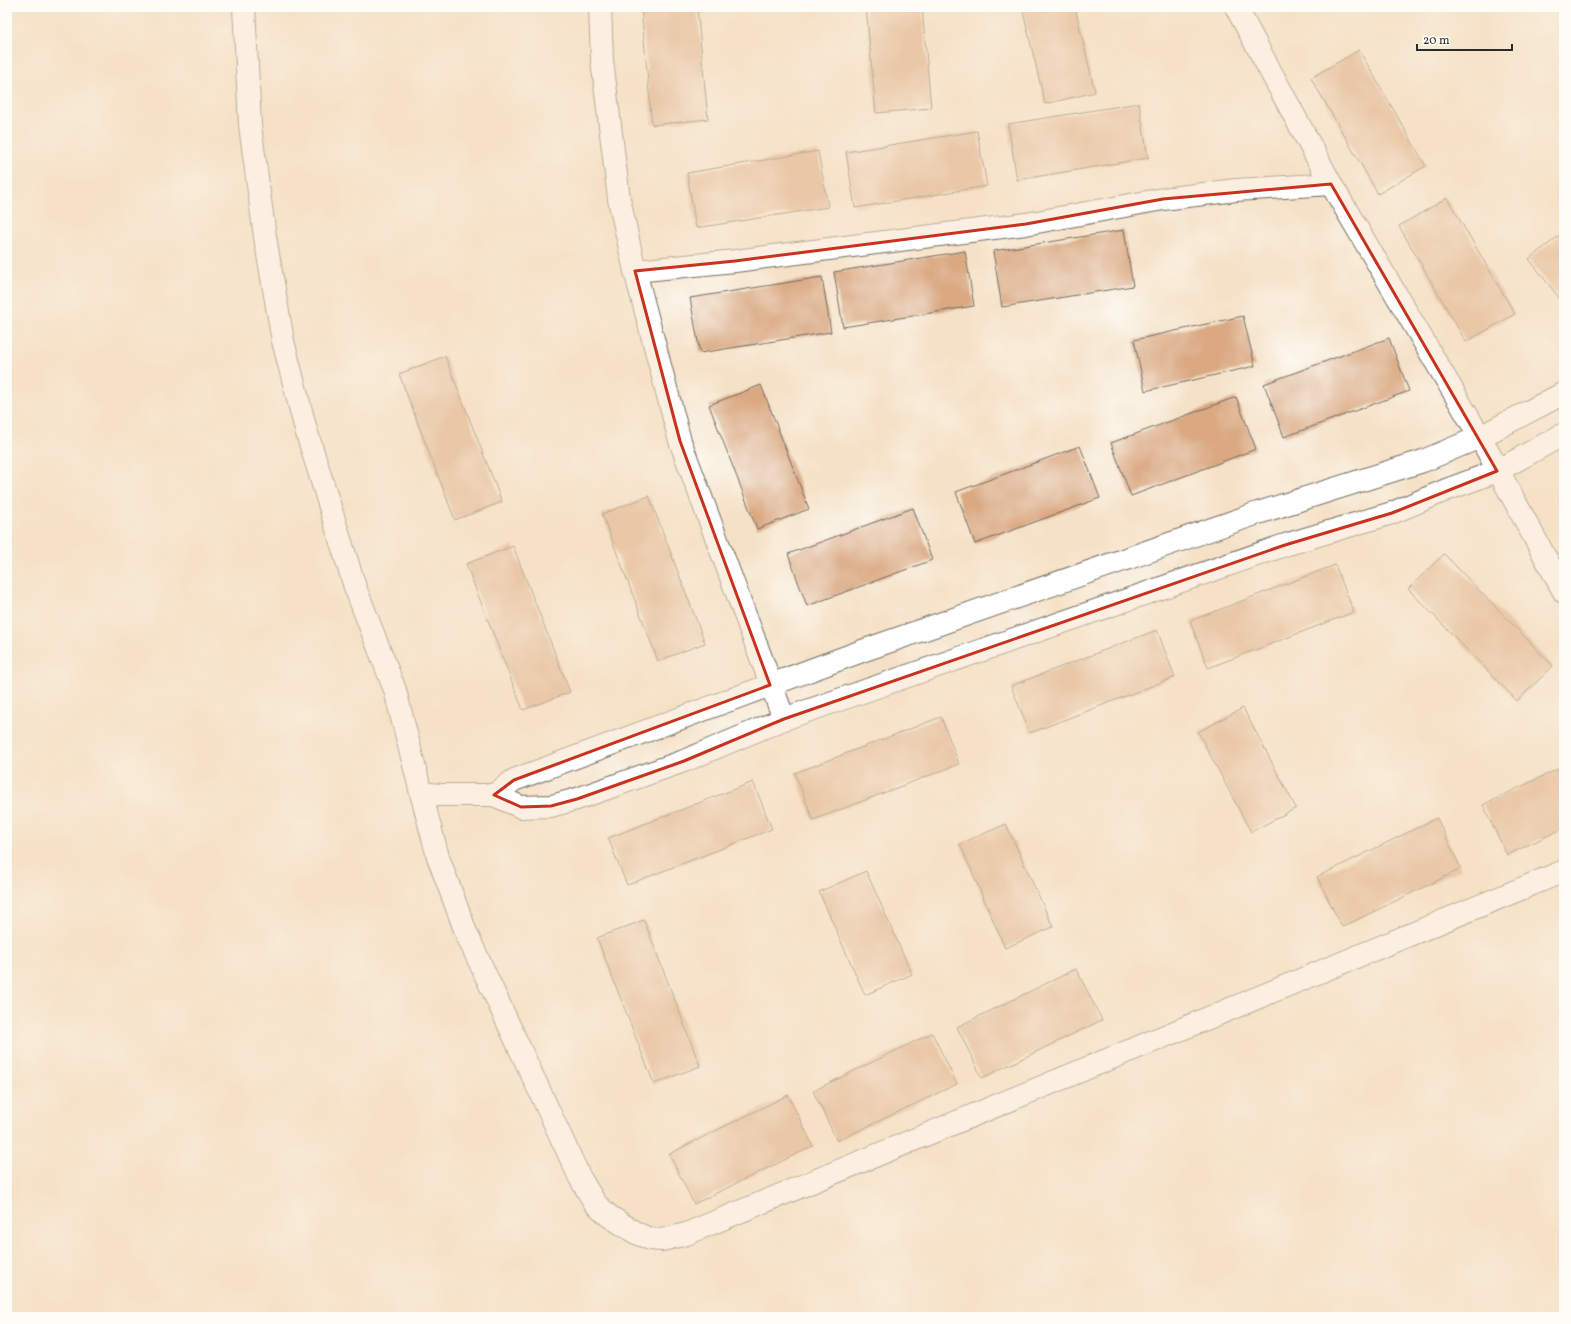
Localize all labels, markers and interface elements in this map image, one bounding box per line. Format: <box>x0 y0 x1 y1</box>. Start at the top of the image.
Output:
scale bar <box>1417 26 1512 52</box>
text: 20 m <box>1423 33 1450 49</box>

